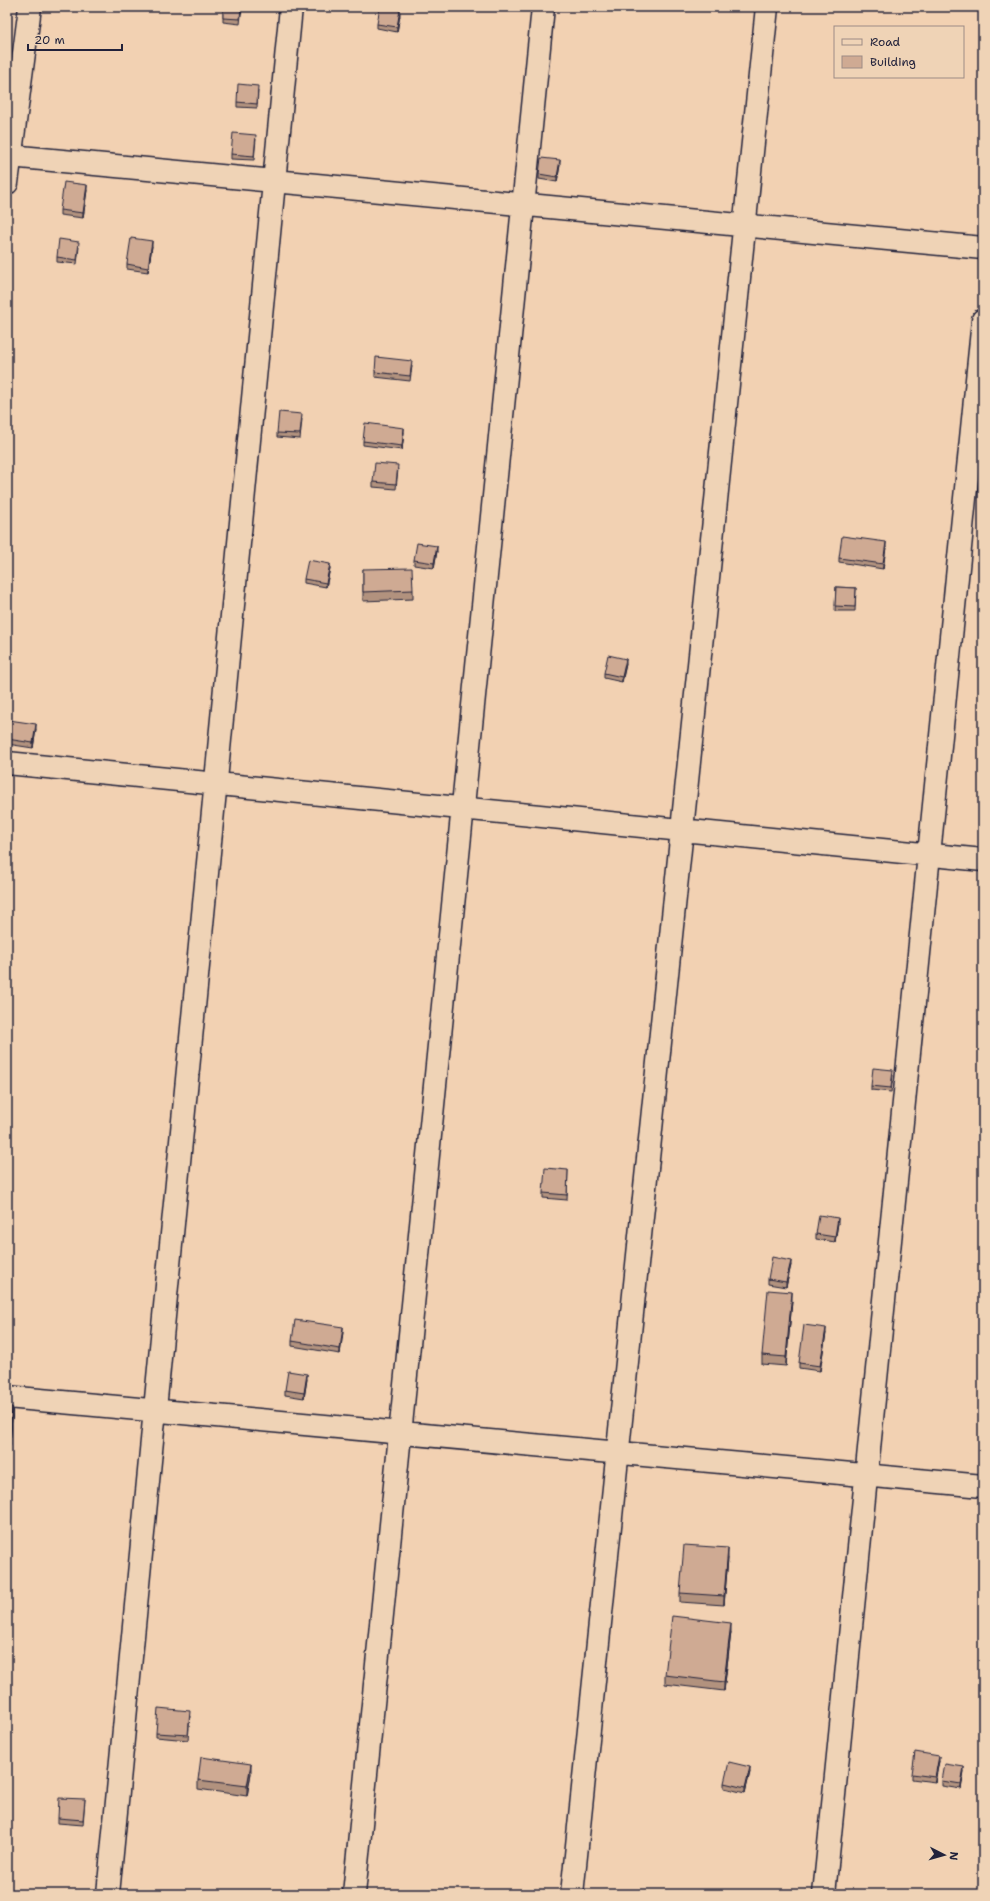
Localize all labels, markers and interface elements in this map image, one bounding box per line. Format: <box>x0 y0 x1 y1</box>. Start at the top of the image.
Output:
scale bar <box>28 26 122 52</box>
legend <box>834 26 964 78</box>
text: 20 m <box>34 32 65 48</box>
text: Road <box>870 34 901 50</box>
text: Building <box>870 54 916 70</box>
north arrow <box>924 1835 964 1875</box>
text: N <box>946 1851 961 1861</box>

